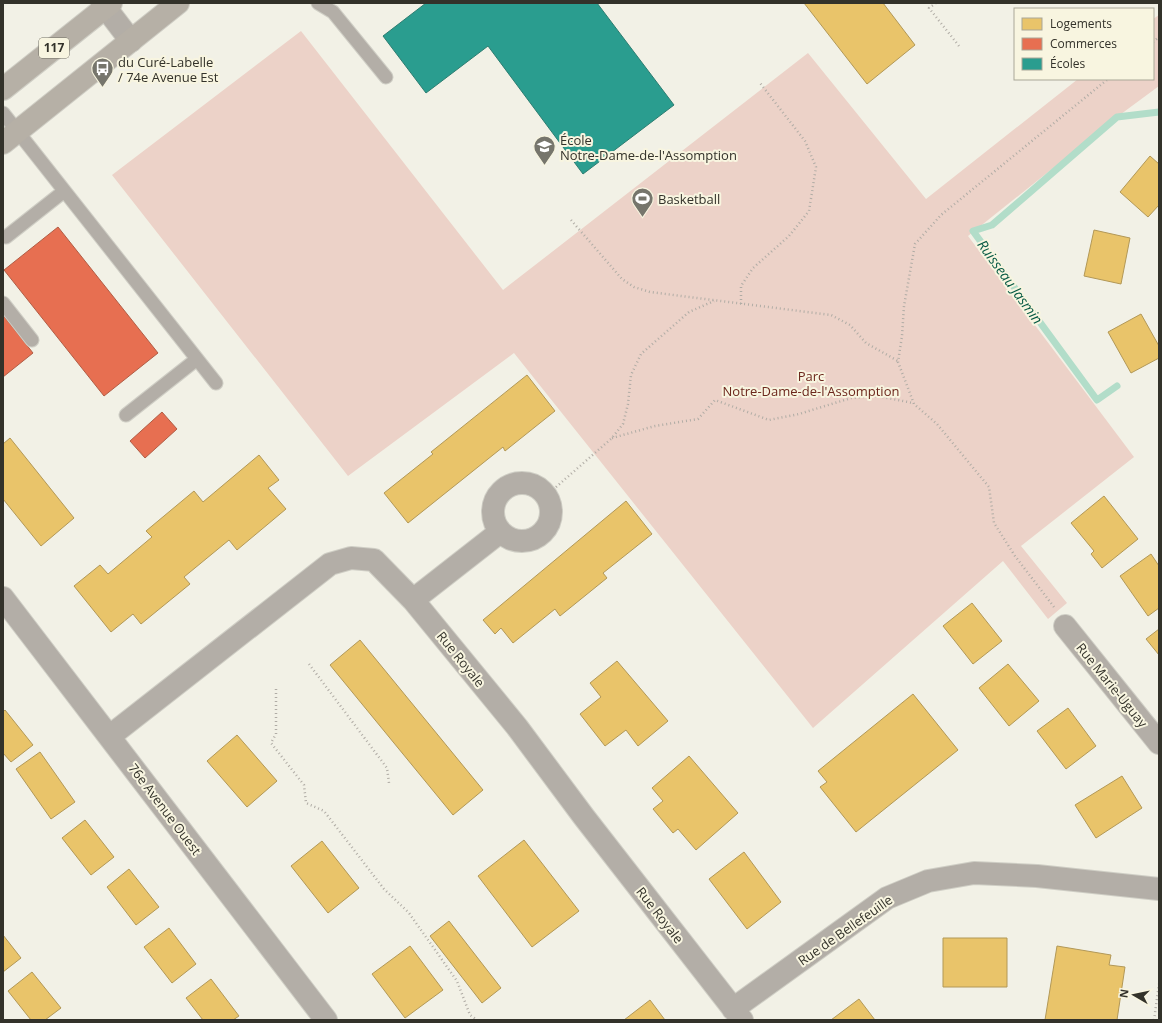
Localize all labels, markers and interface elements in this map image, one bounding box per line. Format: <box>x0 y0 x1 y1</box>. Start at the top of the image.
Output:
legend <box>1014 8 1154 80</box>
text: Logements <box>1050 15 1112 32</box>
text: Commerces <box>1050 35 1117 52</box>
road number: 117 <box>39 38 69 58</box>
place label: du Curé-Labelle / 74e Avenue Est <box>118 53 219 86</box>
text: Écoles <box>1050 55 1085 72</box>
bus stop icon: du Curé-Labelle / 74e Avenue Est <box>89 56 115 89</box>
place label: École Notre-Dame-de-l'Assomption <box>560 131 737 164</box>
school or university icon: École Notre-Dame-de-l'Assomption <box>532 134 558 167</box>
sports icon: Basketball <box>629 186 655 219</box>
place label: Basketball <box>658 190 720 208</box>
water label: Ruisseau Jasmin <box>973 236 1047 328</box>
park label: Parc Notre-Dame-de-l'Assomption <box>723 367 899 400</box>
street label: Rue Royale <box>433 627 489 691</box>
street label: Rue Marie-Uguay <box>1072 639 1152 731</box>
street label: 76e Avenue Ouest <box>125 759 206 859</box>
street label: Rue Royale <box>632 883 688 947</box>
street label: Rue de Bellefeuille <box>794 891 896 969</box>
north arrow <box>1114 975 1154 1015</box>
text: N <box>1116 988 1132 999</box>

